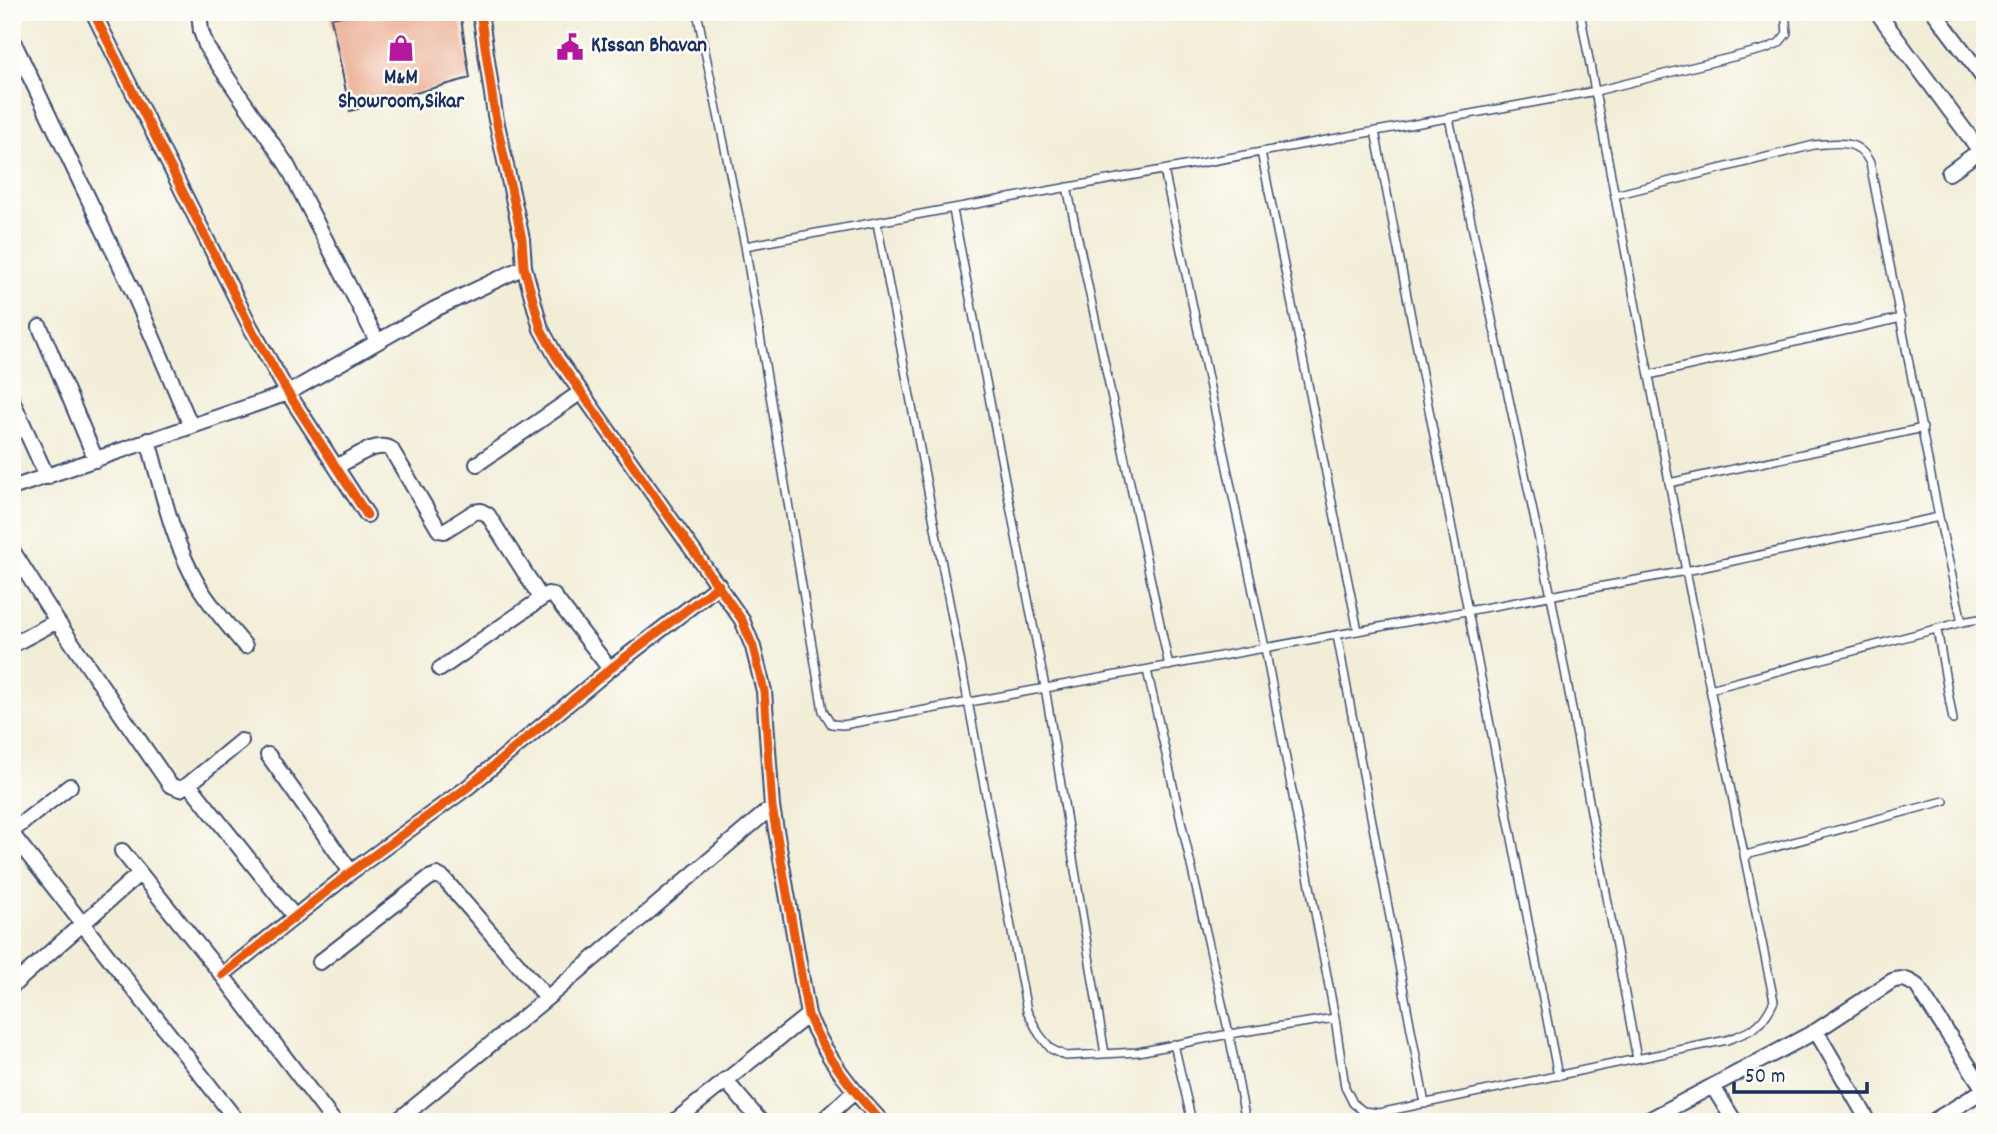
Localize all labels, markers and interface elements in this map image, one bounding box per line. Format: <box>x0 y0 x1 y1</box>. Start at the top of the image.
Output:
public building icon: KIssan Bhavan <box>555 32 585 62</box>
place label: KIssan Bhavan <box>591 32 707 62</box>
shop icon: M&M Showroom,Sikar <box>386 33 416 63</box>
place label: M&M Showroom,Sikar <box>338 64 465 118</box>
scale bar <box>1734 1050 1868 1094</box>
text: 50 m <box>1745 1063 1785 1093</box>

